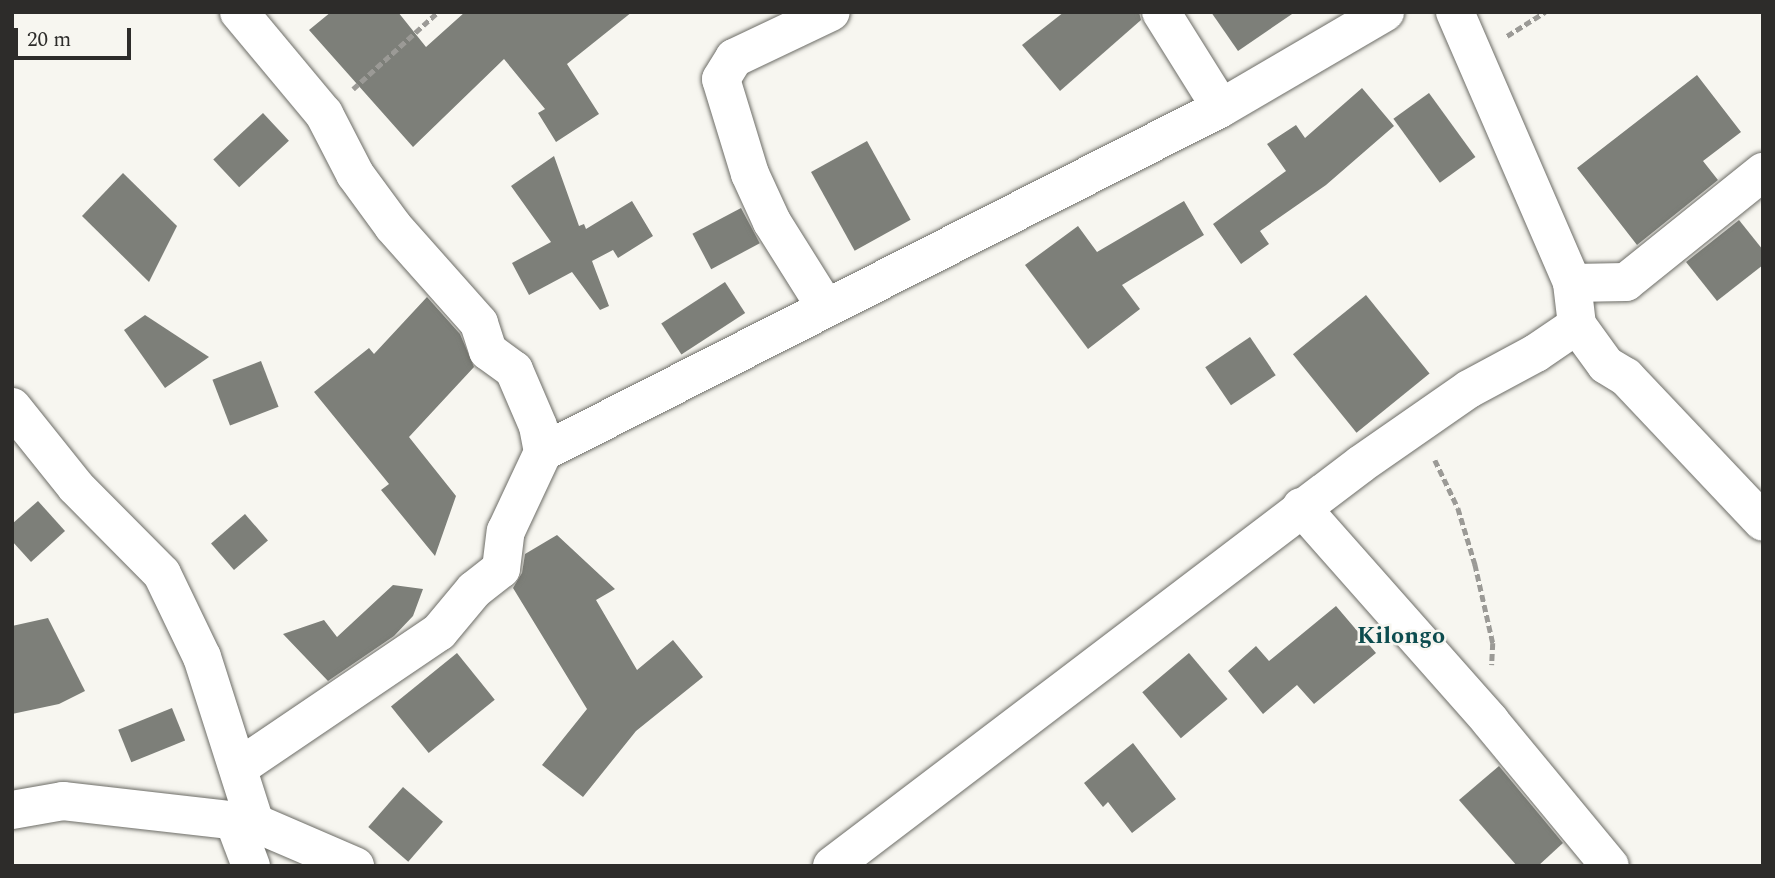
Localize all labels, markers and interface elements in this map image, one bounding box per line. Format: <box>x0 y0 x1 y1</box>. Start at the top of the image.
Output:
scale bar <box>18 14 135 58</box>
text: 20 m <box>27 24 71 56</box>
district label: Kilongo <box>1357 623 1445 651</box>

